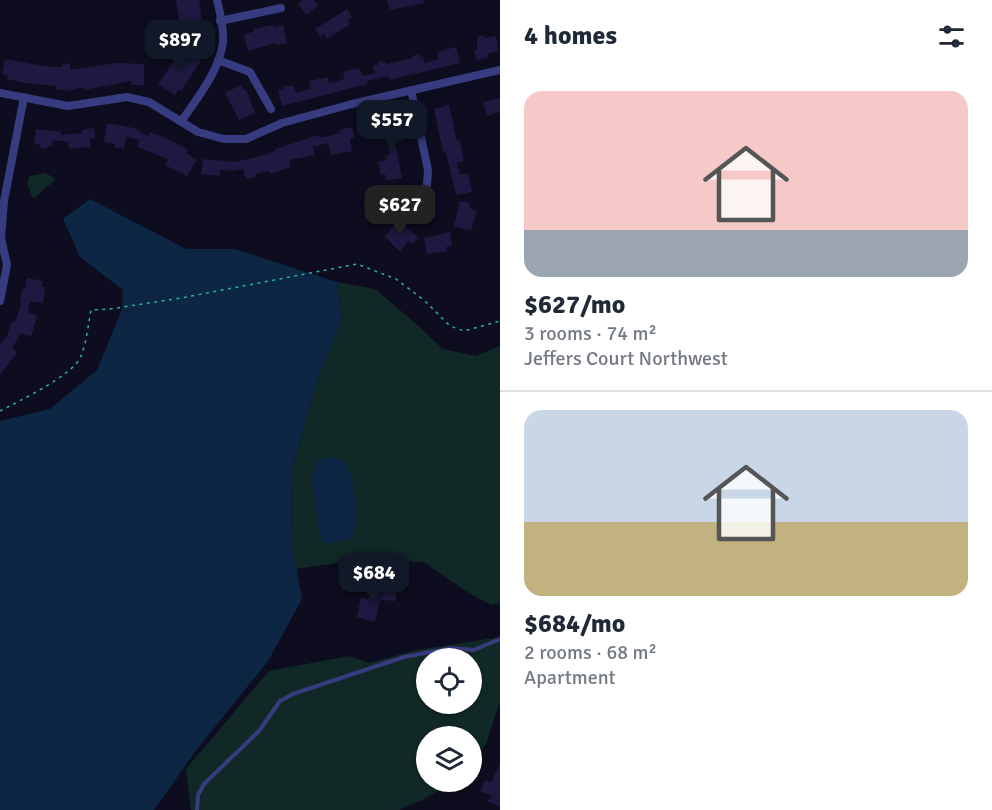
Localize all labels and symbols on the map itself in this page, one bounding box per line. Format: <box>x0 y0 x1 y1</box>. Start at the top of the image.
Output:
pin: $897 <box>144 20 216 71</box>
pin: $557 <box>356 100 428 151</box>
pin: $627 <box>364 185 436 236</box>
pin: $684 <box>338 553 410 604</box>

